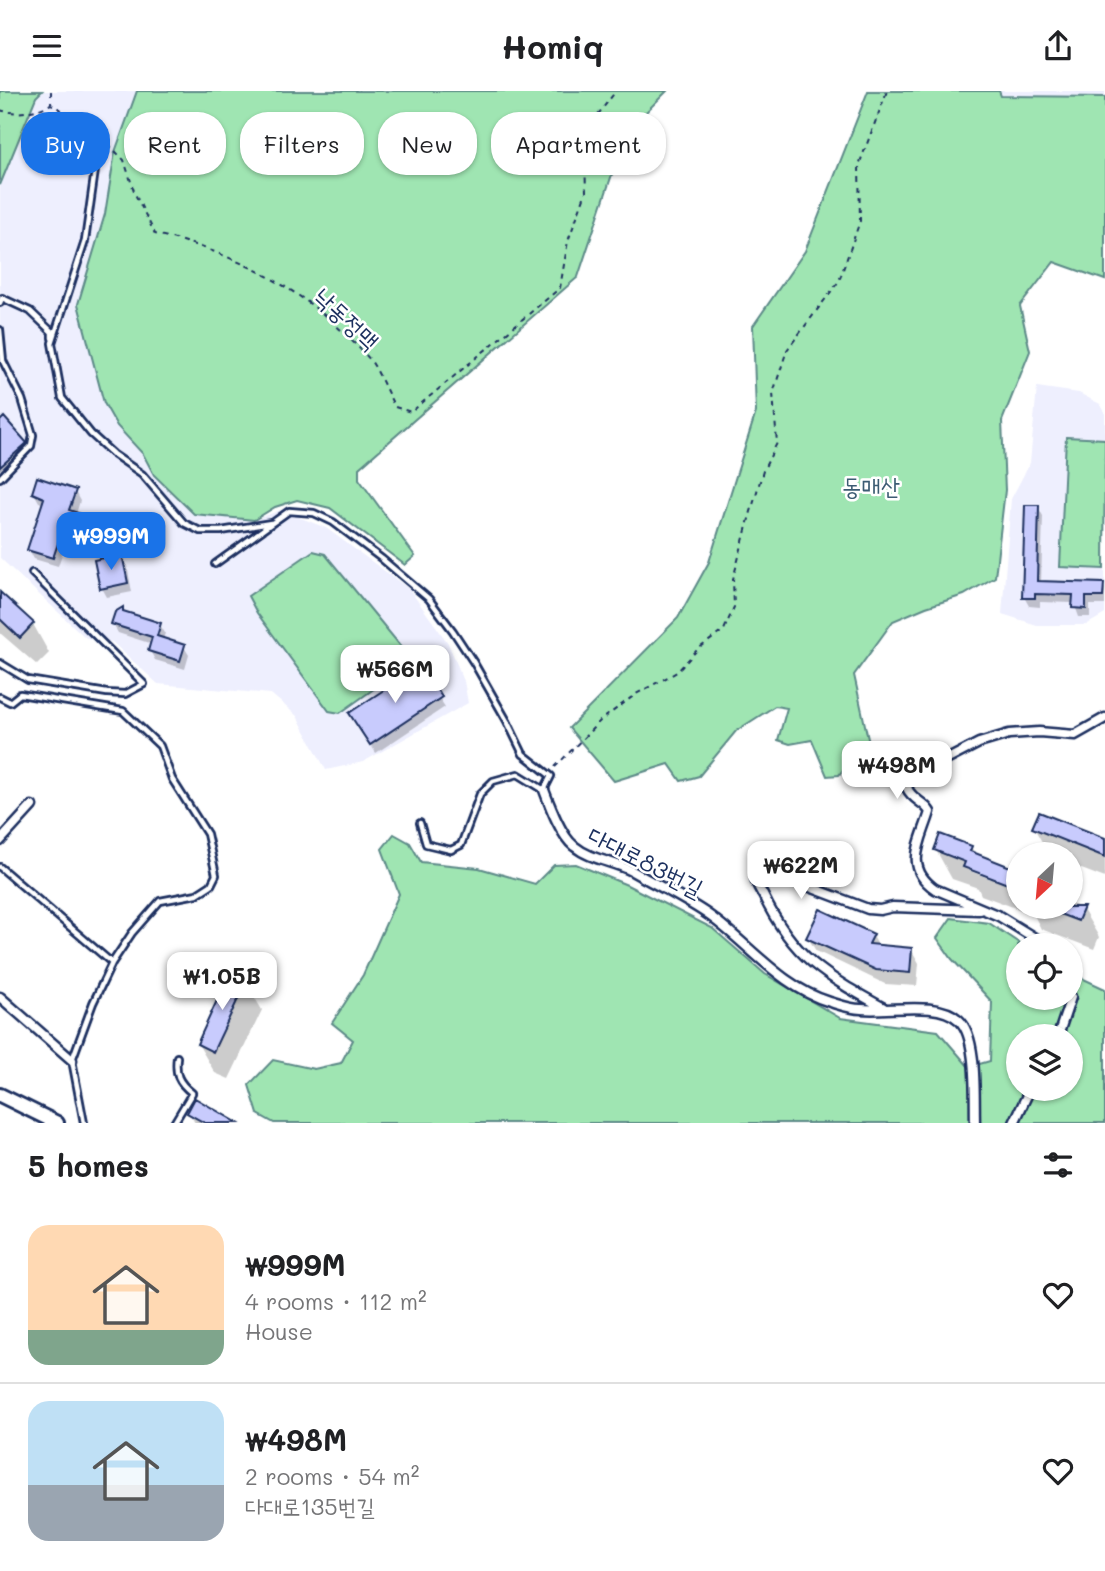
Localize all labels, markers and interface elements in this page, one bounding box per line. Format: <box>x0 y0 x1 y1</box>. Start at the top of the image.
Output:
text: Homiq <box>501 25 604 67</box>
icon: menu <box>28 27 66 65</box>
icon: share <box>1039 27 1077 65</box>
chip: Buy <box>21 112 110 175</box>
chip: Rent <box>124 112 226 175</box>
chip: Filters <box>240 112 364 175</box>
chip: New <box>378 112 477 175</box>
chip: Apartment <box>491 112 666 175</box>
street label: 낙동정맥 <box>308 280 386 356</box>
park label: 동매산 <box>842 470 900 501</box>
pin: ₩999M <box>62 512 160 572</box>
text: ₩999M <box>72 520 150 550</box>
pin: ₩566M <box>346 645 444 705</box>
text: ₩566M <box>357 653 433 683</box>
pin: ₩498M <box>848 741 946 801</box>
text: ₩498M <box>858 749 936 779</box>
street label: 다대로83번길 <box>583 819 709 903</box>
pin: ₩622M <box>752 841 850 901</box>
north arrow <box>1006 842 1083 919</box>
map controls <box>1006 842 1083 1101</box>
text: ₩622M <box>763 849 839 879</box>
button: locate <box>1006 933 1083 1010</box>
pin: ₩1.05B <box>165 953 279 1012</box>
text: ₩1.05B <box>183 960 261 990</box>
button: layers <box>1006 1024 1083 1101</box>
text: 5 homes <box>28 1145 149 1185</box>
icon: filters <box>1039 1146 1077 1184</box>
text: ₩999M <box>245 1244 346 1284</box>
icon: home <box>84 1253 168 1337</box>
icon: heart <box>1039 1276 1077 1314</box>
text: 4 rooms · 112 m² <box>245 1286 427 1316</box>
text: House <box>245 1316 313 1346</box>
text: ₩498M <box>245 1419 347 1459</box>
icon: home <box>84 1429 168 1513</box>
icon: heart <box>1039 1452 1077 1490</box>
text: 2 rooms · 54 m² <box>245 1461 420 1491</box>
text: 다대로135번길 <box>245 1491 375 1521</box>

